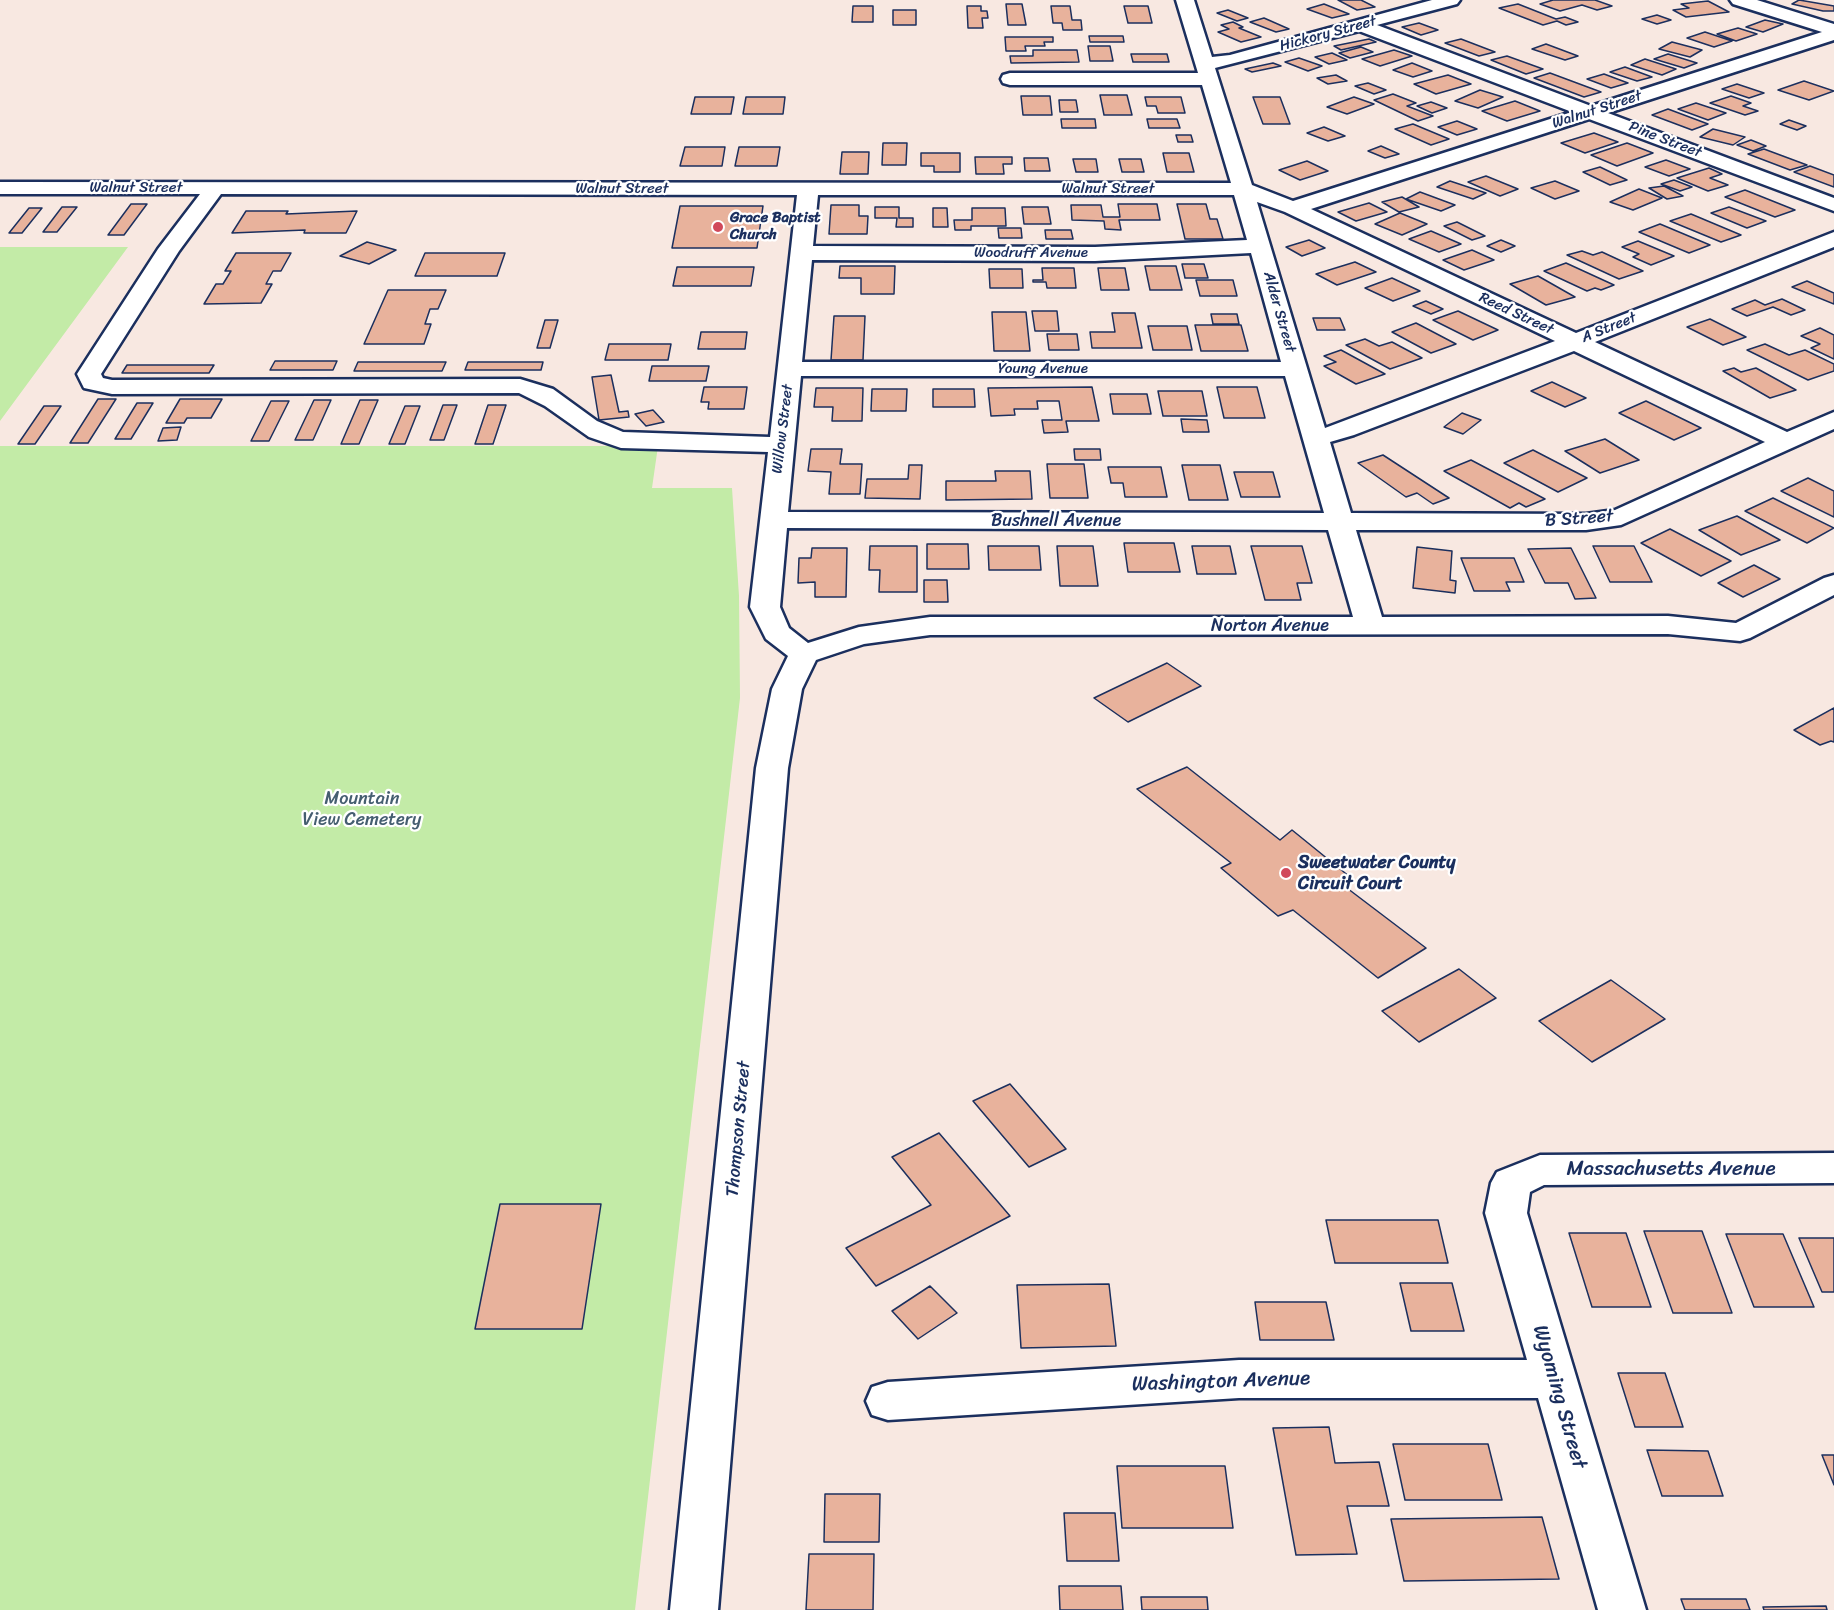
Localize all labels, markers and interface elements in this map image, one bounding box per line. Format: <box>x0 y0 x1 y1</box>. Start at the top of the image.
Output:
street label: Hickory Street <box>1278 12 1378 56</box>
street label: Walnut Street <box>1550 87 1644 133</box>
street label: Pine Street <box>1626 118 1704 162</box>
street label: Walnut Street <box>89 179 183 197</box>
street label: Walnut Street <box>575 180 669 198</box>
street label: Walnut Street <box>1061 180 1155 198</box>
place label: Grace Baptist Church <box>730 209 820 244</box>
marker: Grace Baptist Church <box>711 220 725 234</box>
street label: Woodruff Avenue <box>974 244 1088 262</box>
street label: Alder Street <box>1259 269 1299 355</box>
street label: Reed Street <box>1476 289 1556 339</box>
street label: A Street <box>1579 309 1639 347</box>
street label: Young Avenue <box>998 360 1088 378</box>
street label: Willow Street <box>769 383 797 475</box>
street label: B Street <box>1544 506 1614 532</box>
street label: Bushnell Avenue <box>991 510 1121 532</box>
street label: Norton Avenue <box>1211 615 1329 637</box>
park label: Mountain View Cemetery <box>303 788 421 830</box>
place label: Sweetwater County Circuit Court <box>1298 852 1456 894</box>
marker: Sweetwater County Circuit Court <box>1279 866 1293 880</box>
street label: Thompson Street <box>722 1060 756 1198</box>
street label: Massachusetts Avenue <box>1566 1157 1776 1183</box>
street label: Wyoming Street <box>1526 1322 1592 1472</box>
street label: Washington Avenue <box>1131 1366 1311 1398</box>

